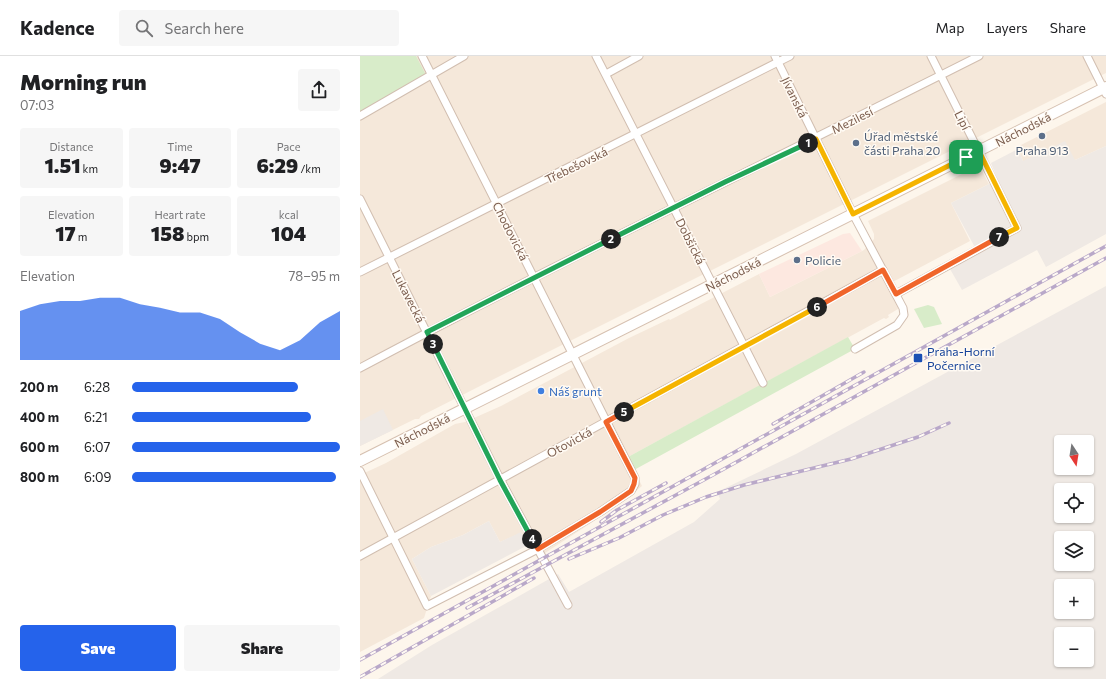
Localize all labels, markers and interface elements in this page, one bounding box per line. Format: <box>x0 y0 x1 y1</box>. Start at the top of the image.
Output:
search box <box>119 10 399 46</box>
text: Kadence <box>20 16 95 39</box>
icon: search <box>133 17 155 39</box>
text: Search here <box>165 19 244 37</box>
text: Map <box>936 19 964 36</box>
text: Layers <box>986 19 1028 36</box>
text: Share <box>1050 19 1086 36</box>
text: Morning run <box>20 68 147 95</box>
button: share <box>298 69 340 111</box>
street label: Jívanská <box>778 74 811 120</box>
text: 07:03 <box>20 97 54 113</box>
street label: Mezilesí <box>829 103 876 136</box>
street label: Lipí <box>952 108 974 133</box>
street label: Náchodská <box>993 109 1053 149</box>
place label: Úřad městské části Praha 20 <box>864 129 940 157</box>
marker: Praha 913 <box>1037 131 1047 141</box>
pin: 1 <box>798 133 818 153</box>
text: 1 <box>806 136 810 149</box>
marker: Úřad městské části Praha 20 <box>851 138 861 148</box>
text: Distance <box>49 140 93 153</box>
text: Time <box>167 140 193 153</box>
text: Pace <box>277 140 301 153</box>
pin <box>949 140 983 174</box>
place label: Praha 913 <box>1015 143 1069 157</box>
street label: Třebešovská <box>542 144 610 186</box>
icon: arrive <box>955 146 977 168</box>
text: 1.51 <box>44 153 81 177</box>
text: 9:47 <box>159 153 201 177</box>
text: 6:29 <box>256 153 298 177</box>
text: km <box>81 162 98 175</box>
text: /km <box>298 162 321 175</box>
street label: Chodovická <box>490 199 532 263</box>
text: Elevation <box>48 208 95 221</box>
text: Heart rate <box>154 208 206 221</box>
text: kcal <box>279 208 299 221</box>
street label: Dobšická <box>673 215 709 267</box>
text: 17 <box>55 221 76 245</box>
text: 158 <box>151 221 184 245</box>
text: 104 <box>271 221 306 245</box>
pin: 7 <box>989 227 1009 247</box>
pin: 2 <box>601 229 621 249</box>
text: m <box>76 230 87 243</box>
text: bpm <box>184 230 209 243</box>
text: 7 <box>996 230 1002 243</box>
text: 2 <box>608 232 614 245</box>
place label: Policie <box>805 253 841 267</box>
street label: Náchodská <box>703 254 763 294</box>
marker: Policie <box>792 255 802 265</box>
street label: Lukavecká <box>390 267 428 325</box>
text: Elevation <box>20 268 75 284</box>
text: 78–95 m <box>288 268 340 284</box>
pin: 6 <box>807 297 827 317</box>
text: 6 <box>814 300 820 313</box>
pin: 3 <box>423 334 443 354</box>
text: 3 <box>430 337 436 350</box>
place label: Praha-Horní Počernice <box>927 344 996 372</box>
marker: Praha-Horní Počernice <box>912 352 924 364</box>
text: 200 m <box>20 379 58 395</box>
text: 6:28 <box>84 379 110 395</box>
place label: Náš grunt <box>549 384 602 398</box>
marker: Náš grunt <box>536 386 546 396</box>
pin: 5 <box>614 402 634 422</box>
text: 5 <box>621 405 627 418</box>
text: 400 m <box>20 409 59 425</box>
text: 6:21 <box>84 409 108 425</box>
street label: Náchodská <box>392 410 452 450</box>
street label: Otovická <box>544 424 594 460</box>
north arrow <box>1054 435 1094 475</box>
map controls <box>1054 435 1094 667</box>
text: 600 m <box>20 439 59 455</box>
text: 6:07 <box>84 439 110 455</box>
text: 800 m <box>20 469 59 485</box>
text: 6:09 <box>84 469 111 485</box>
button: locate <box>1054 483 1094 523</box>
pin: 4 <box>522 529 542 549</box>
button: layers <box>1054 531 1094 571</box>
text: 4 <box>529 532 535 545</box>
button: + <box>1054 579 1094 619</box>
button: Save <box>20 625 176 671</box>
button: Share <box>184 625 340 671</box>
button: − <box>1054 627 1094 667</box>

